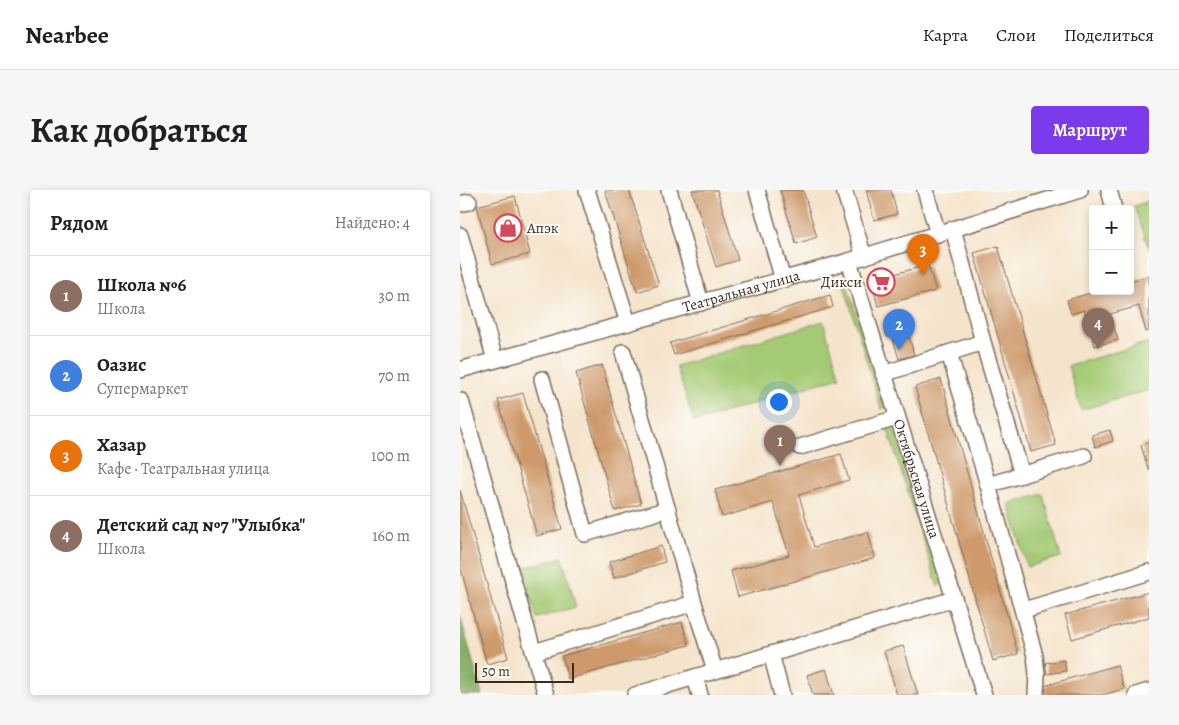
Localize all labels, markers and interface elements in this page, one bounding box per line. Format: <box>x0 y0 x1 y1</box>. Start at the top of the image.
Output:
text: Nearbee <box>25 19 109 51</box>
text: Карта <box>923 23 968 47</box>
text: Слои <box>996 23 1036 47</box>
text: Поделиться <box>1064 23 1154 47</box>
text: Как добраться <box>30 106 248 154</box>
button: Маршрут <box>1031 106 1149 154</box>
map controls <box>1089 205 1134 295</box>
button: + <box>1089 205 1134 250</box>
text: Рядом <box>50 209 108 237</box>
text: Найдено: 4 <box>335 212 410 234</box>
shop icon: Апэк <box>493 213 523 243</box>
place label: Апэк <box>526 218 559 238</box>
pin: 3 <box>907 234 939 275</box>
button: − <box>1089 250 1134 295</box>
street label: Театральная улица <box>680 265 802 317</box>
supermarket icon: Дикси <box>866 267 896 297</box>
text: Школа №6 <box>97 272 186 298</box>
place label: Дикси <box>821 272 862 292</box>
text: 1 <box>63 285 69 307</box>
text: 30 m <box>378 285 410 307</box>
text: Школа <box>97 298 145 320</box>
pin: 4 <box>1082 308 1114 349</box>
pin: 2 <box>883 309 915 350</box>
text: Оазис <box>97 352 147 378</box>
text: 2 <box>62 365 70 387</box>
text: 70 m <box>378 365 410 387</box>
text: Супермаркет <box>97 378 188 400</box>
your location <box>766 389 792 415</box>
street label: Октябрьская улица <box>889 417 945 541</box>
pin: 1 <box>764 425 796 466</box>
text: Хазар <box>97 432 146 458</box>
text: 3 <box>63 445 69 467</box>
text: 100 m <box>371 445 410 467</box>
text: Кафе · Театральная улица <box>97 458 270 480</box>
text: Детский сад №7 "Улыбка" <box>97 512 305 538</box>
text: 4 <box>62 525 70 547</box>
text: 160 m <box>372 525 410 547</box>
text: Школа <box>97 538 145 560</box>
scale bar <box>475 660 574 683</box>
text: 50 m <box>482 662 510 681</box>

